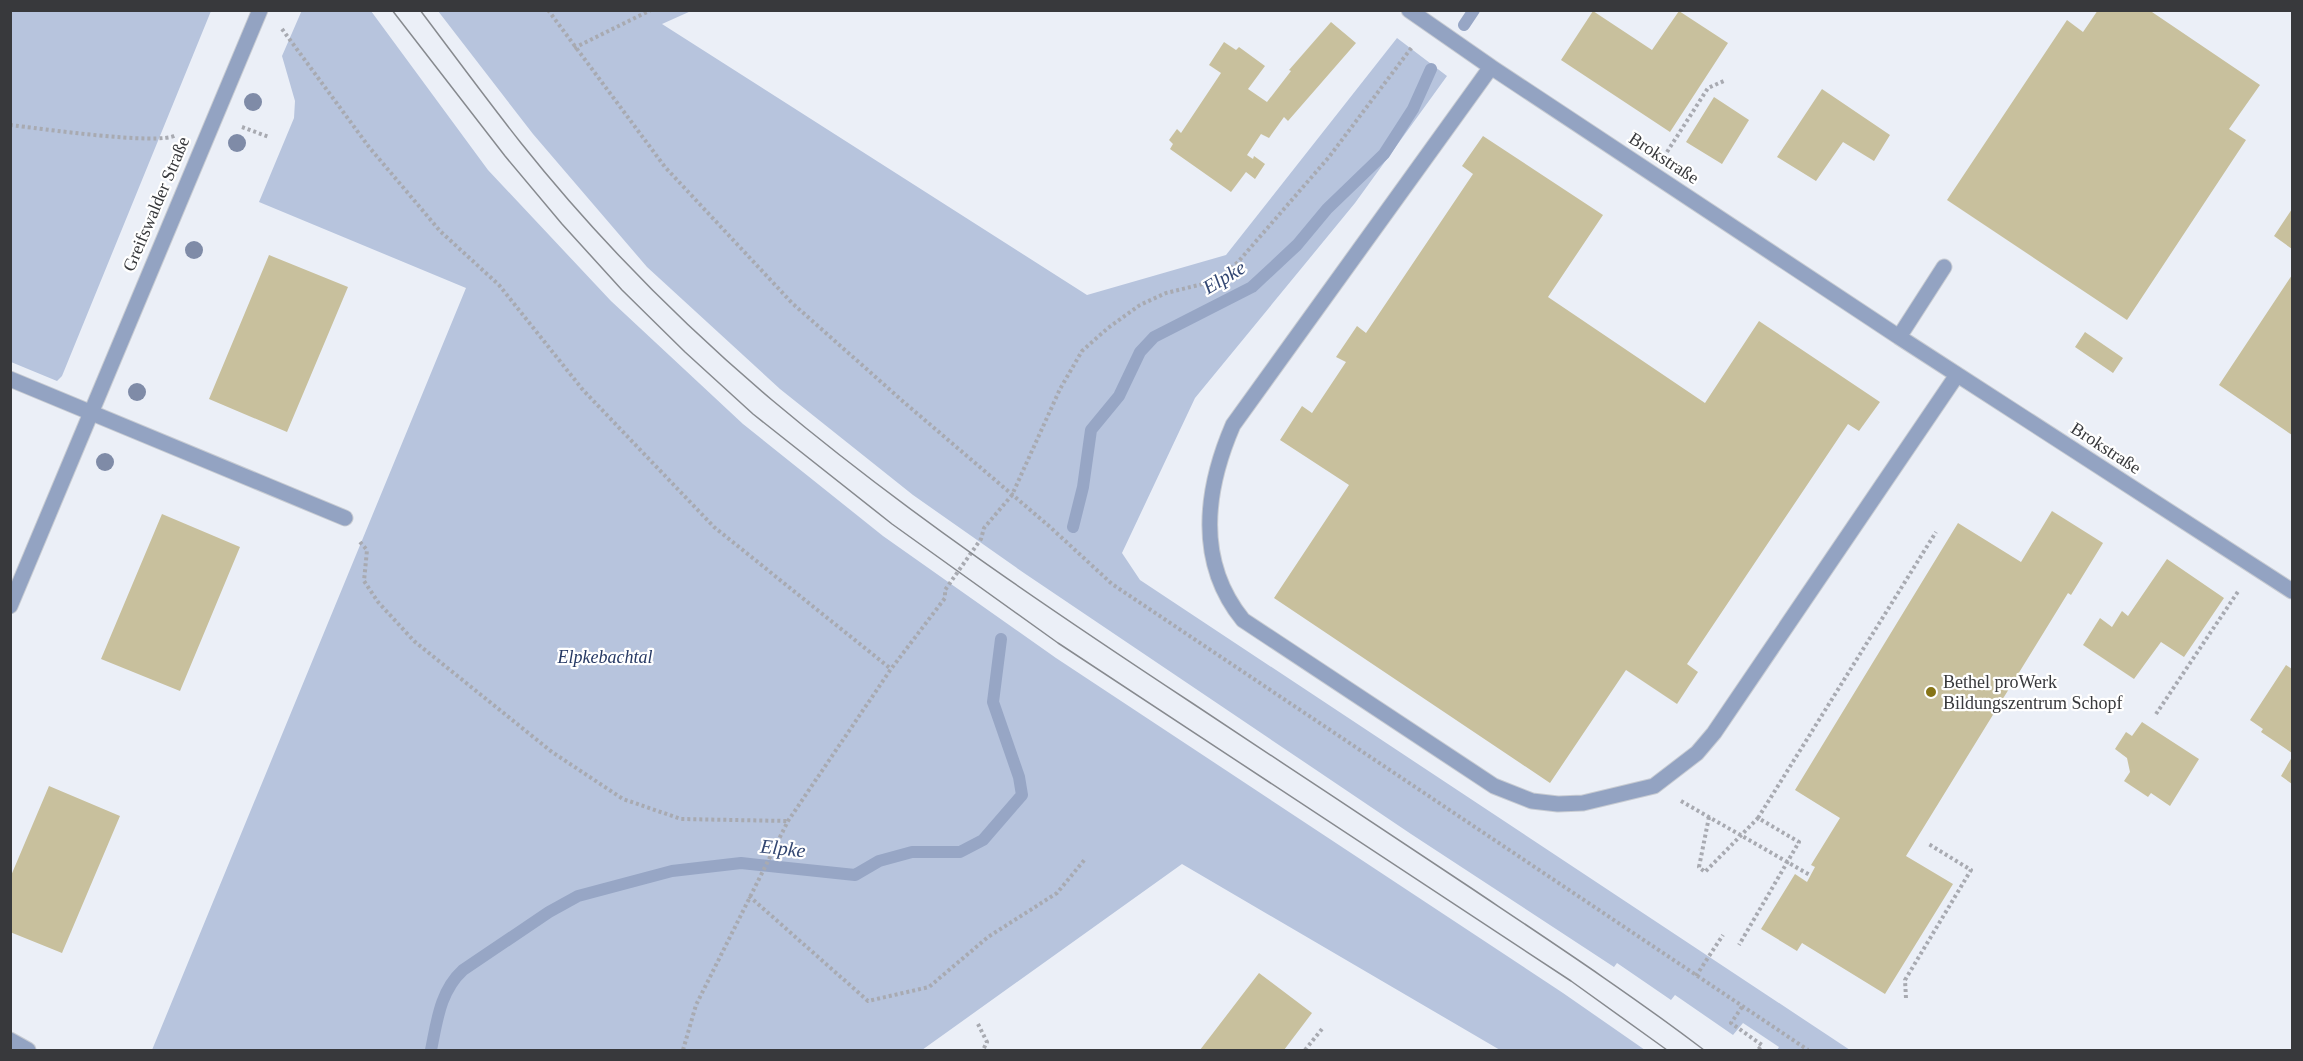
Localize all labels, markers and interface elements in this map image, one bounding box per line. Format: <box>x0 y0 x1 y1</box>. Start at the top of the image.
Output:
street label: Brokstraße <box>1625 128 1703 188</box>
street label: Greifswalder Straße <box>119 134 193 274</box>
water label: Elpke <box>1198 256 1250 300</box>
street label: Brokstraße <box>2067 418 2145 478</box>
park label: Elpkebachtal <box>557 647 652 667</box>
place label: Bethel proWerk Bildungszentrum Schopf <box>1943 672 2122 713</box>
marker: Bethel proWerk Bildungszentrum Schopf <box>1924 685 1938 699</box>
water label: Elpke <box>758 835 807 862</box>

